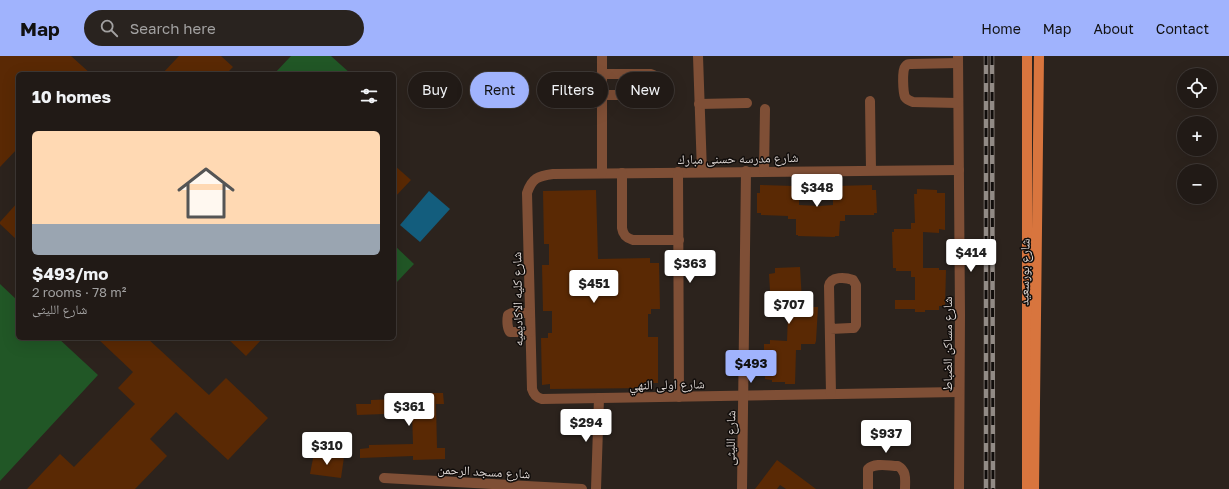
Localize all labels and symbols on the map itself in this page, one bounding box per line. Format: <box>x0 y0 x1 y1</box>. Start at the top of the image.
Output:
street label: شارع مدرسه حسنى مبارك <box>677 149 799 169</box>
pin: $348 <box>793 174 841 208</box>
street label: شارع بورسعيد <box>1015 238 1035 306</box>
pin: $414 <box>947 239 995 273</box>
pin: $363 <box>666 250 714 284</box>
street label: شارع كليه الاكاديميه <box>508 252 528 346</box>
pin: $451 <box>570 270 618 304</box>
pin: $707 <box>765 291 813 325</box>
street label: شارع مساكن الضباط <box>939 296 957 392</box>
pin: $493 <box>727 350 775 384</box>
street label: شارع اولى النهي <box>629 375 705 396</box>
pin: $361 <box>385 393 433 427</box>
pin: $294 <box>562 409 610 443</box>
street label: شارع الليثى <box>722 410 740 466</box>
pin: $937 <box>862 420 910 454</box>
pin: $310 <box>303 432 351 466</box>
street label: شارع مسجد الرحمن <box>437 461 531 483</box>

